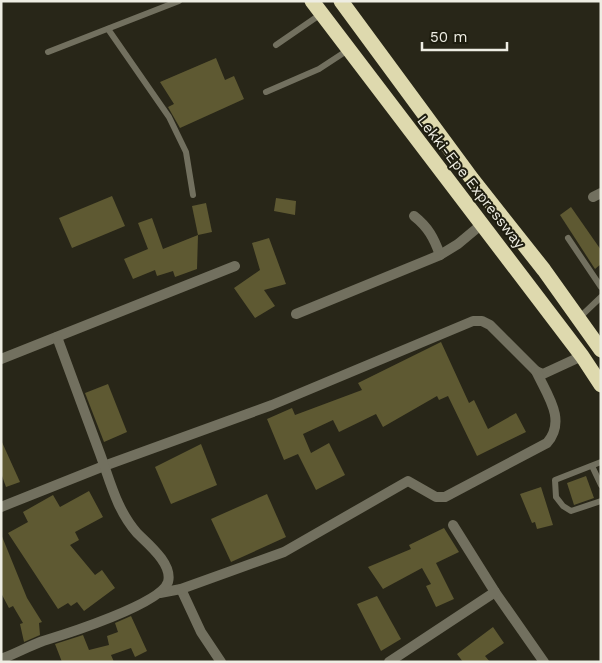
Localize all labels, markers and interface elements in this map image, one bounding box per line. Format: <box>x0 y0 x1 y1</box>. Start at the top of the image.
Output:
scale bar <box>422 20 507 52</box>
text: 50 m <box>430 28 467 46</box>
street label: Lekki-Epe Expressway <box>413 112 529 252</box>

